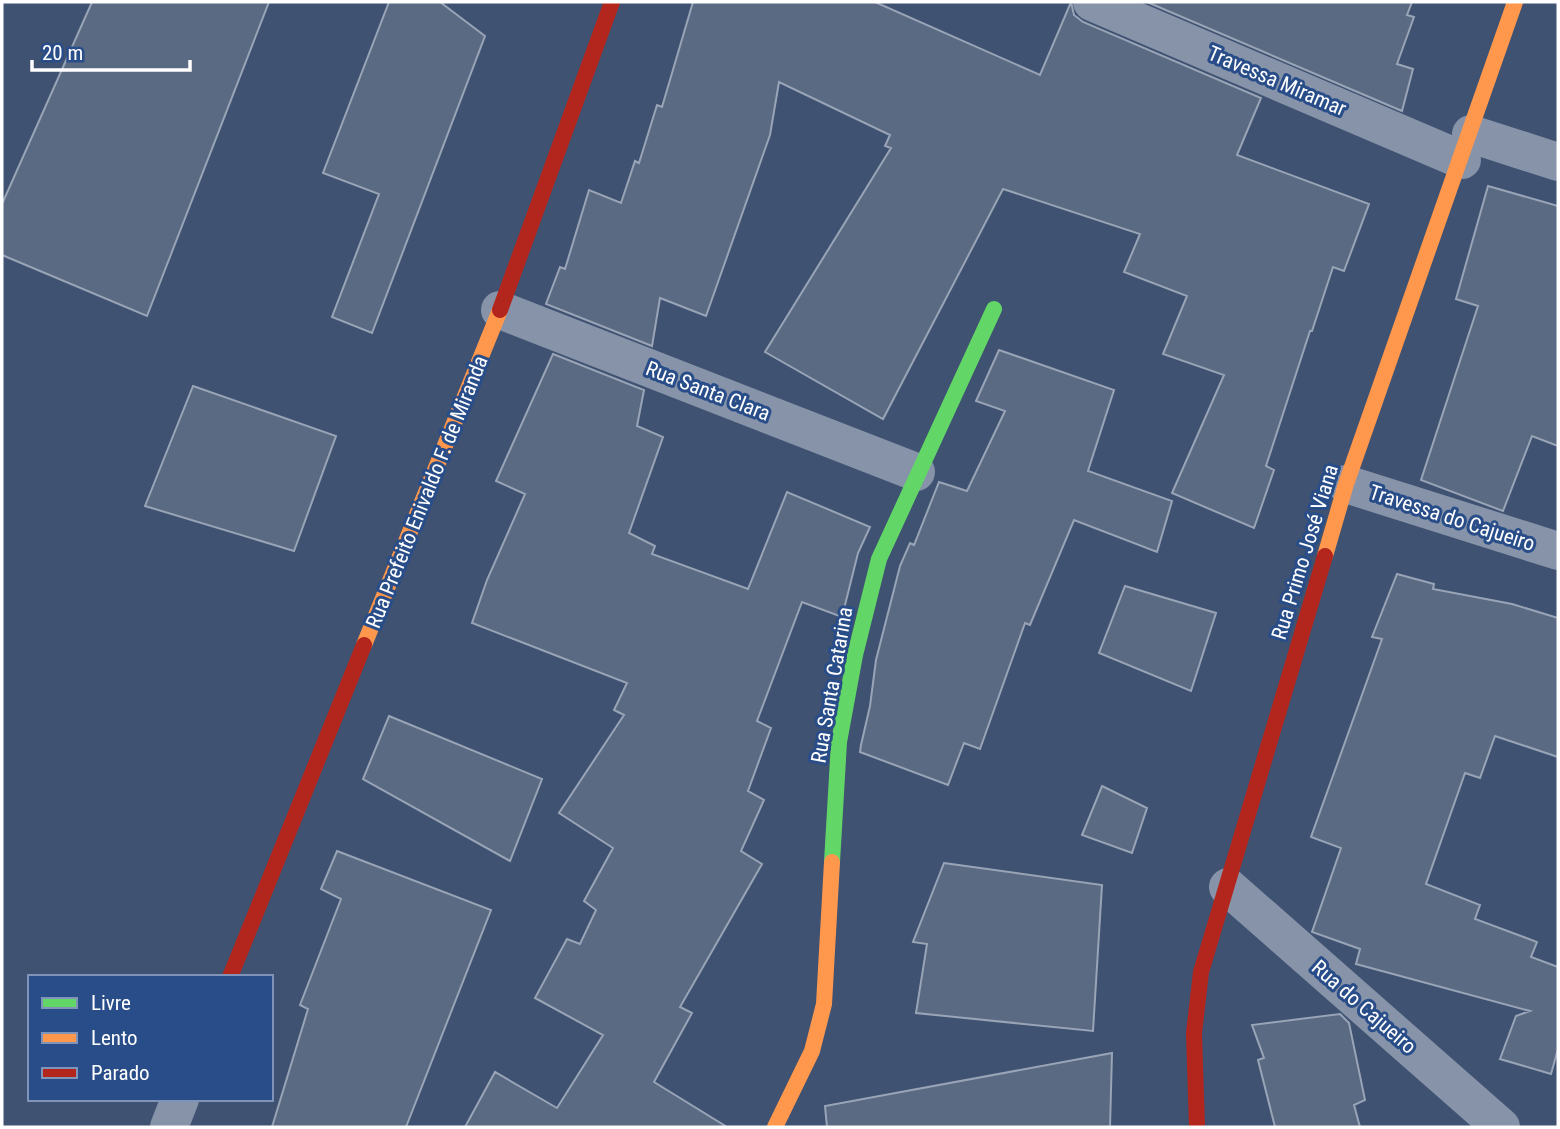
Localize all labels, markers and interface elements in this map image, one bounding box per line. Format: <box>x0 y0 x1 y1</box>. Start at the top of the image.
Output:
scale bar <box>32 28 189 72</box>
text: 20 m <box>42 41 83 65</box>
street label: Travessa Miramar <box>1204 41 1350 121</box>
street label: Rua Prefeito Enivaldo F. de Miranda <box>361 352 493 632</box>
street label: Rua Santa Clara <box>642 356 774 426</box>
street label: Rua Primo José Viana <box>1267 461 1343 643</box>
street label: Travessa do Cajueiro <box>1366 480 1538 556</box>
street label: Rua Santa Catarina <box>806 605 858 765</box>
street label: Rua do Cajueiro <box>1307 955 1421 1059</box>
legend <box>28 975 273 1101</box>
text: Livre <box>91 991 131 1015</box>
text: Lento <box>91 1026 138 1050</box>
text: Parado <box>91 1061 150 1085</box>

